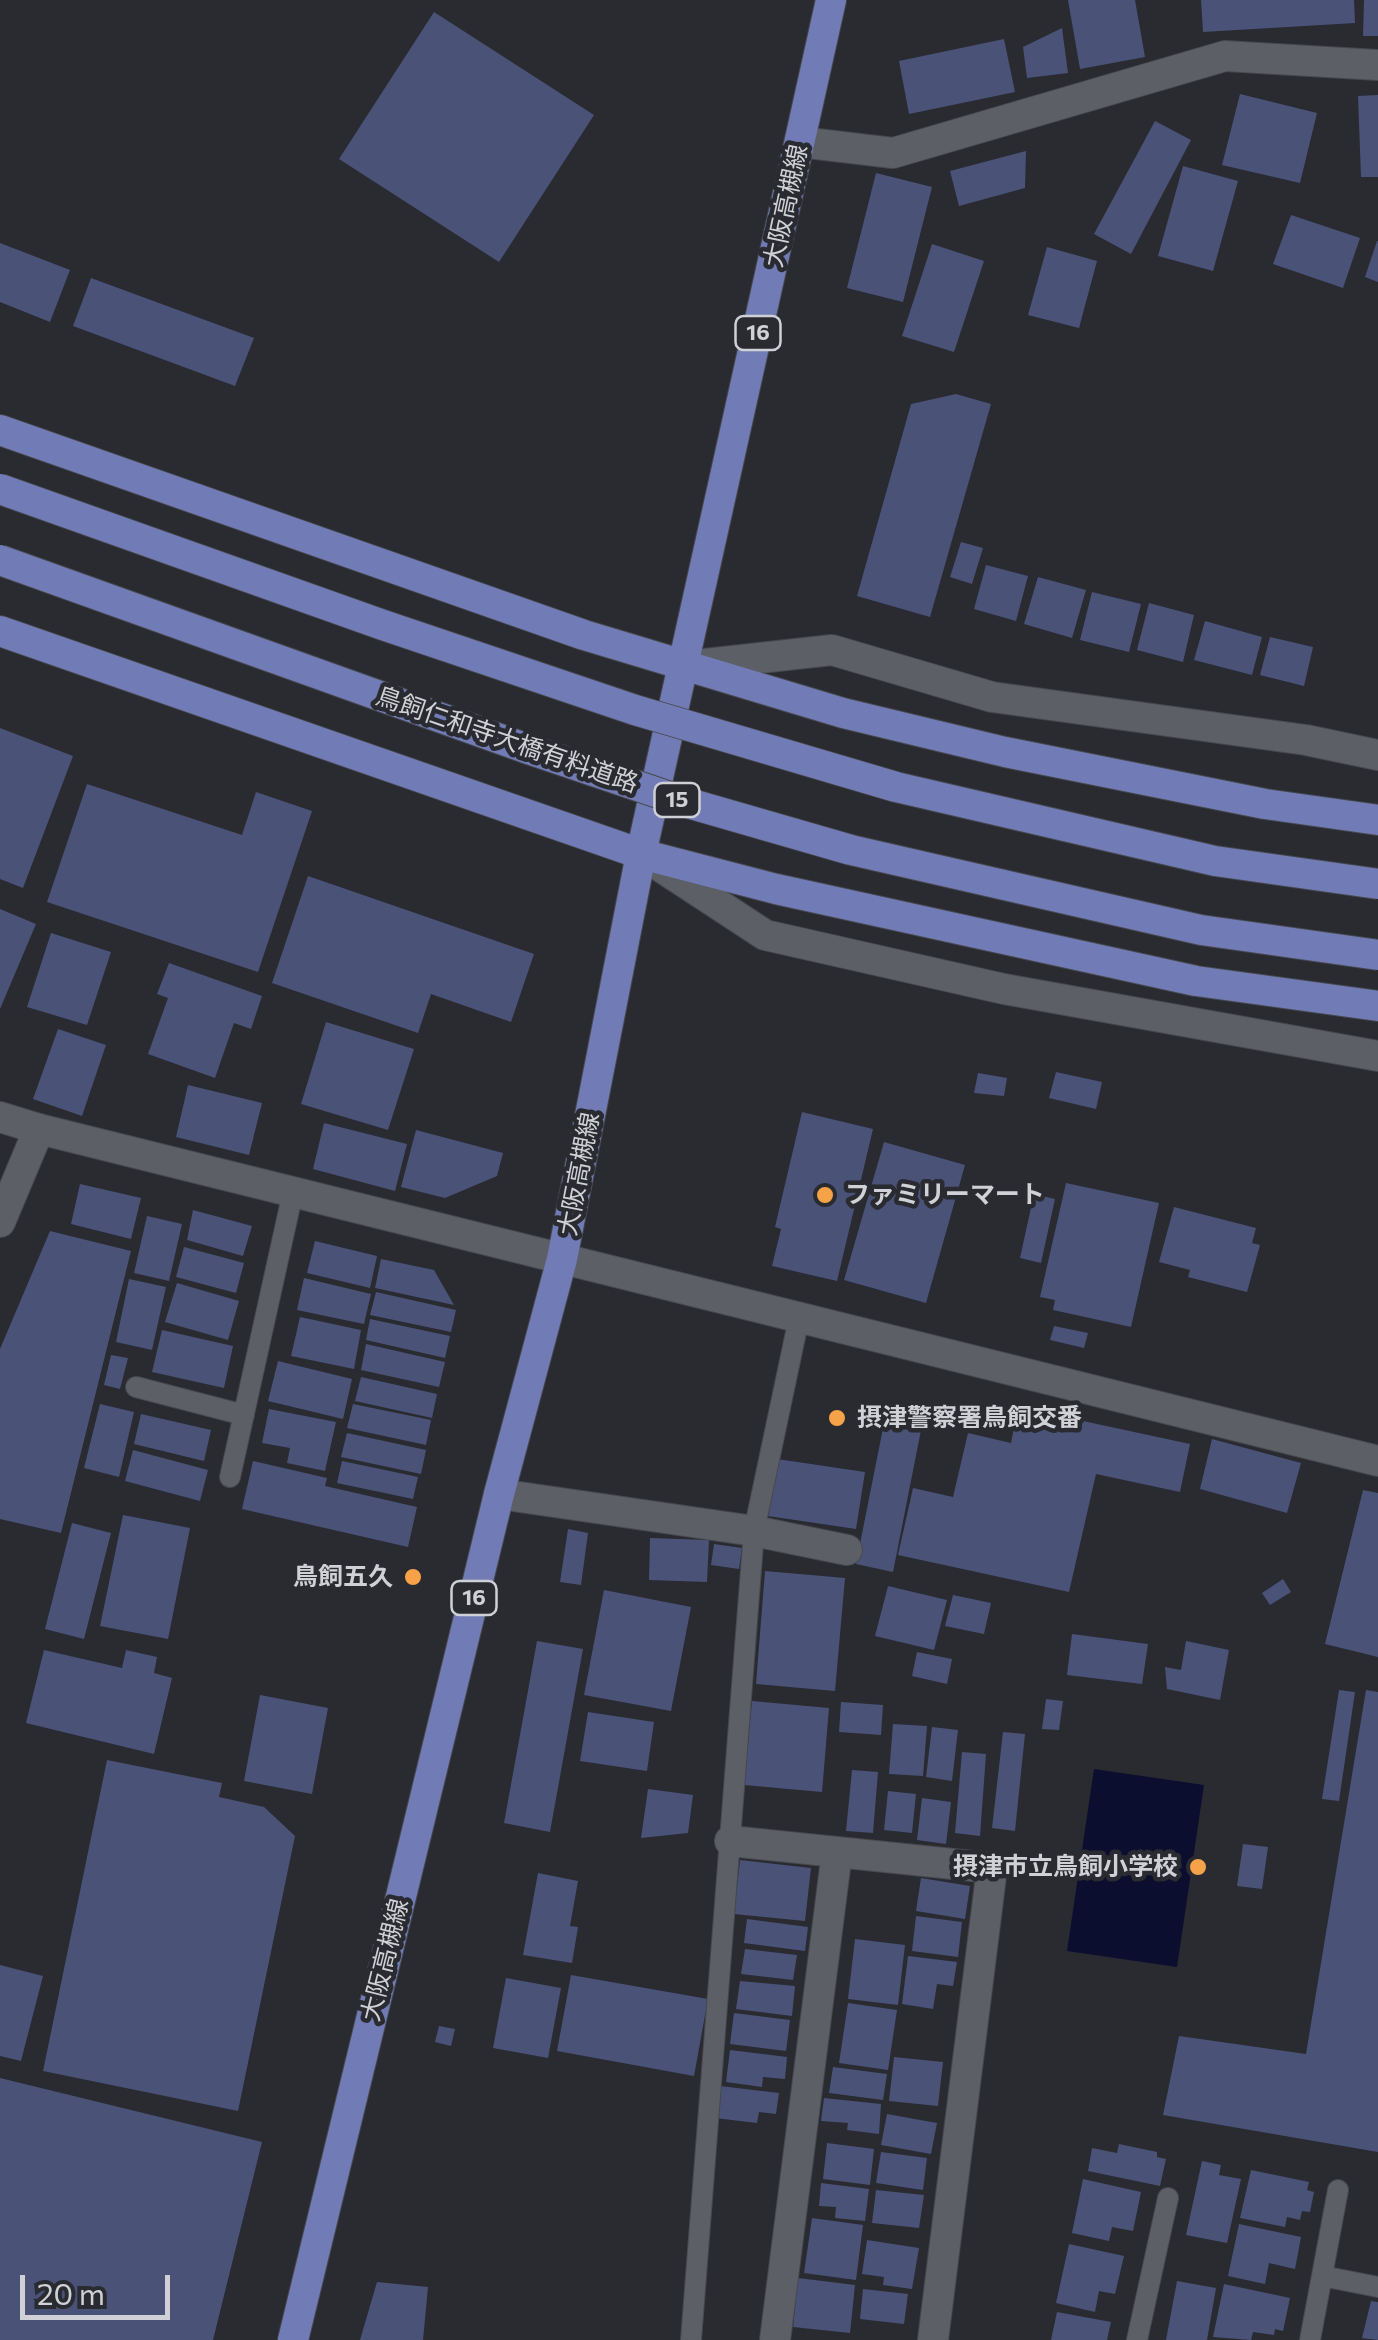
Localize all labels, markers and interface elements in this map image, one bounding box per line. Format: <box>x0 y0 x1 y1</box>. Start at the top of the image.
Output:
street label: 大阪高槻線 <box>758 142 814 270</box>
road number: 16 <box>736 316 780 350</box>
street label: 鳥飼仁和寺大橋有料道路 <box>372 681 642 799</box>
road number: 15 <box>654 783 700 817</box>
street label: 大阪高槻線 <box>552 1110 606 1238</box>
place label: ファミリーマート <box>845 1180 1045 1210</box>
marker: ファミリーマート <box>814 1184 836 1206</box>
place label: 摂津警察署鳥飼交番 <box>857 1403 1082 1433</box>
marker: 摂津警察署鳥飼交番 <box>826 1407 848 1429</box>
place label: 鳥飼五久 <box>293 1562 393 1592</box>
marker: 鳥飼五久 <box>402 1566 424 1588</box>
road number: 16 <box>452 1581 496 1615</box>
place label: 摂津市立鳥飼小学校 <box>953 1852 1178 1882</box>
marker: 摂津市立鳥飼小学校 <box>1187 1856 1209 1878</box>
street label: 大阪高槻線 <box>355 1896 415 2024</box>
scale bar <box>25 2255 175 2317</box>
text: 20 m <box>37 2274 105 2311</box>

